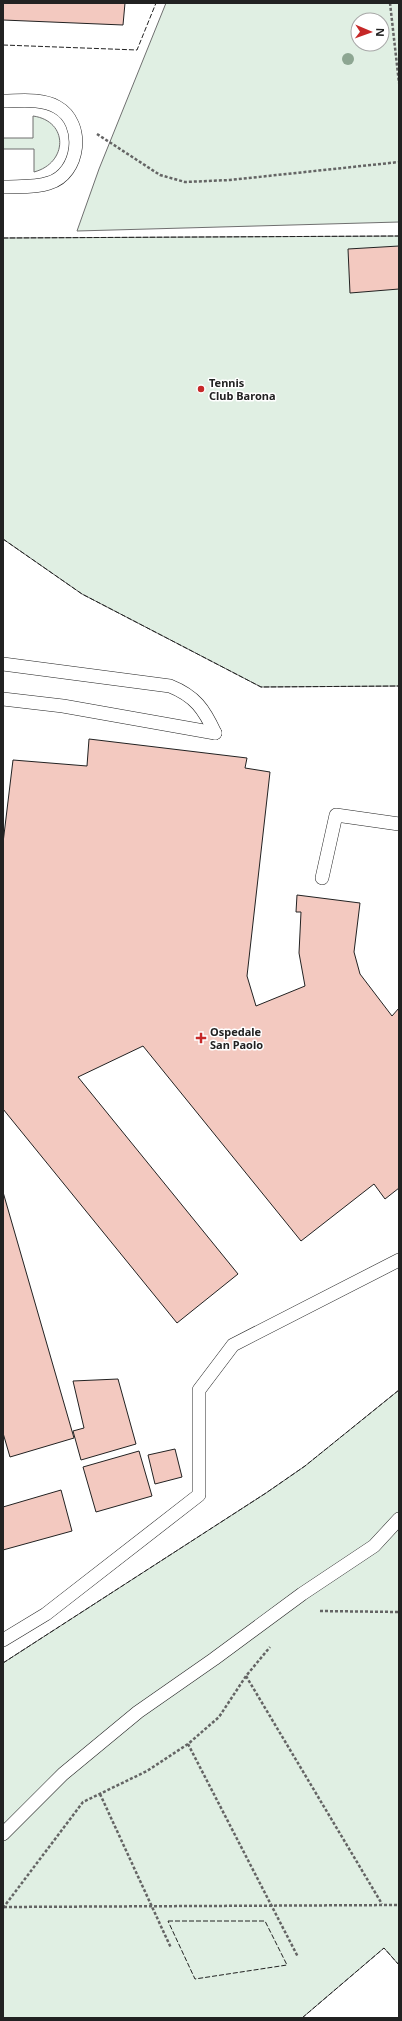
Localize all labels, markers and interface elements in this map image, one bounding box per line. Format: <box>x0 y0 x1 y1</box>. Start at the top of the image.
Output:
north arrow <box>350 12 390 52</box>
text: N <box>373 28 388 37</box>
place label: Tennis Club Barona <box>209 375 276 403</box>
marker: Tennis Club Barona <box>196 384 206 394</box>
place label: Ospedale San Paolo <box>210 1024 263 1052</box>
marker: Ospedale San Paolo <box>195 1032 207 1044</box>

